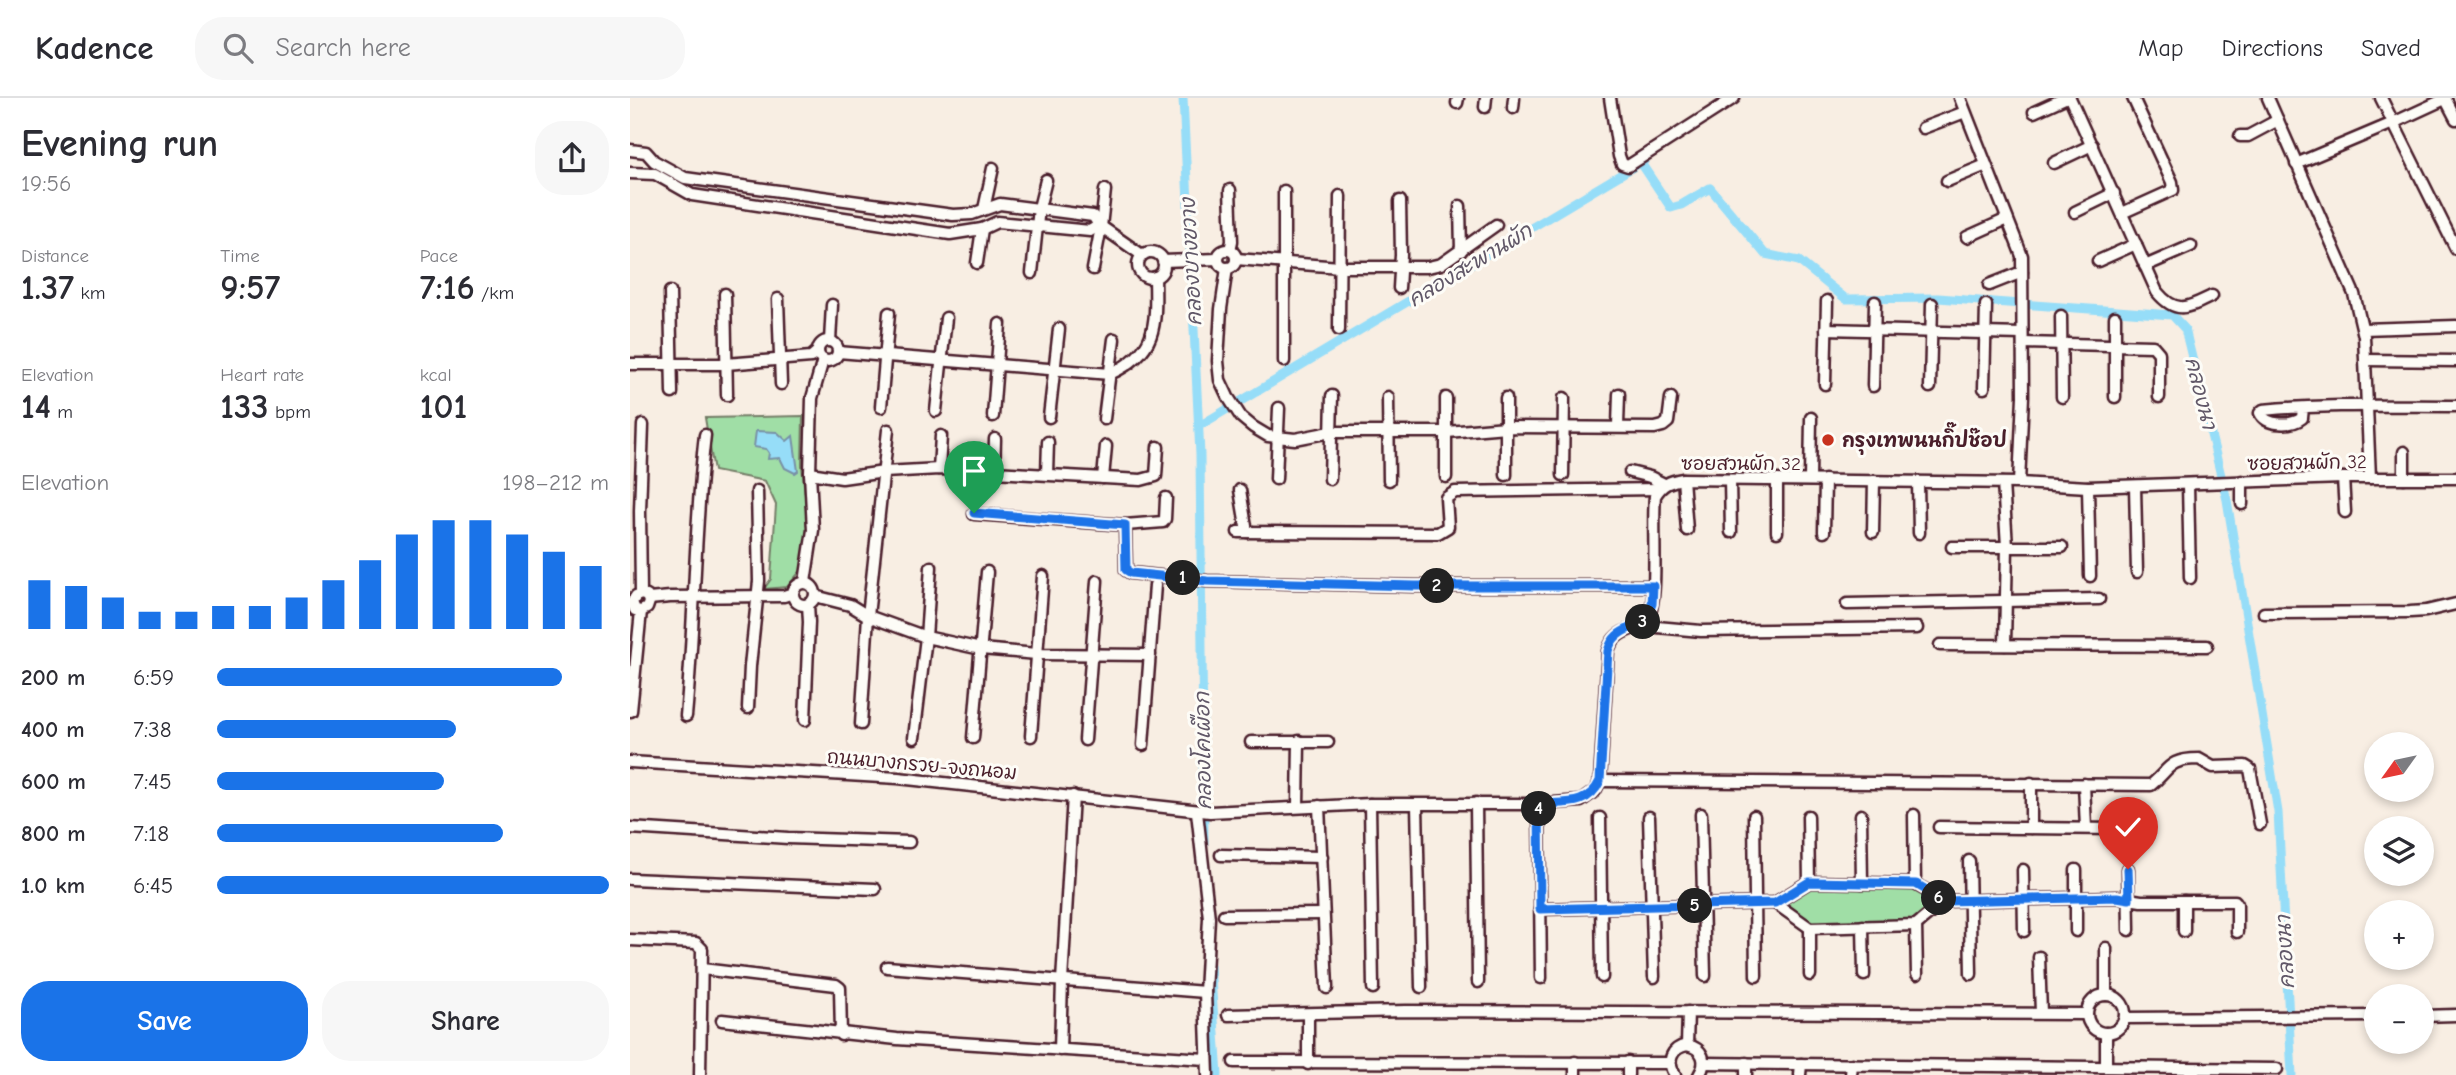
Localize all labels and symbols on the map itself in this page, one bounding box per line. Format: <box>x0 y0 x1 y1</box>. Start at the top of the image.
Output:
water label: คลองบางขวาง <box>1176 196 1206 327</box>
water label: คลองสะพานผัก <box>1404 218 1538 311</box>
water label: คลองนา <box>2180 354 2222 433</box>
place label: กรุงเทพนนกิ๊ปช๊อป <box>1842 421 2007 455</box>
marker: กรุงเทพนนกิ๊ปช๊อป <box>1820 432 1836 448</box>
pin <box>944 441 1004 513</box>
street label: ซอยสวนผัก 32 <box>2247 451 2367 475</box>
street label: ซอยสวนผัก 32 <box>1681 453 1801 475</box>
pin: 1 <box>1166 560 1200 596</box>
pin: 2 <box>1420 568 1454 603</box>
pin: 3 <box>1626 604 1660 640</box>
water label: คลองโคเผือก <box>1188 690 1216 810</box>
north arrow <box>2364 732 2434 802</box>
street label: ถนนบางกรวย-จงถนอม <box>826 746 1018 784</box>
pin: 4 <box>1522 792 1556 826</box>
pin <box>2098 797 2158 869</box>
pin: 6 <box>1922 880 1956 916</box>
pin: 5 <box>1678 888 1712 924</box>
water label: คลองนา <box>2271 913 2299 989</box>

